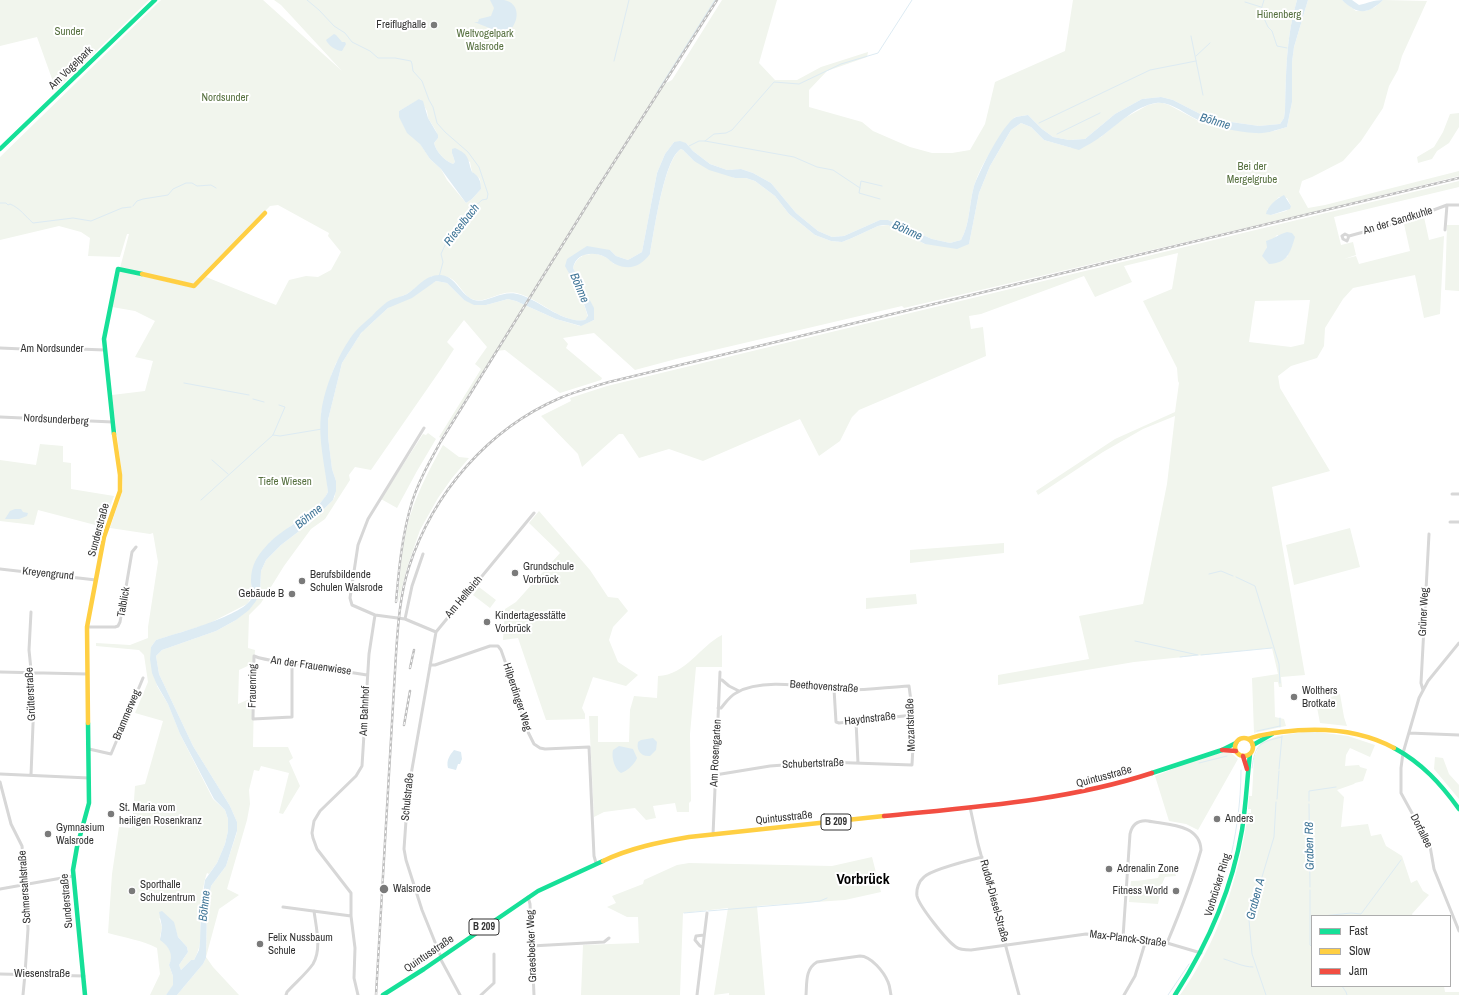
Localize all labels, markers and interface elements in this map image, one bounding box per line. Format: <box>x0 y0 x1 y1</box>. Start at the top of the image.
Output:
park label: Hünenberg <box>1257 8 1301 22</box>
place label: Freiflughalle <box>376 18 426 32</box>
marker: Freiflughalle <box>429 20 439 30</box>
park label: Sunder <box>54 25 84 39</box>
park label: Weltvogelpark Walsrode <box>457 27 513 53</box>
street label: Am Vogelpark <box>46 44 96 92</box>
park label: Nordsunder <box>201 91 249 105</box>
water label: Böhme <box>1198 111 1232 133</box>
park label: Bei der Mergelgrube <box>1227 160 1277 186</box>
water label: Rieselbach <box>441 201 483 249</box>
street label: An der Sandkuhle <box>1362 204 1434 238</box>
water label: Böhme <box>890 218 924 244</box>
water label: Böhme <box>566 271 592 305</box>
street label: Am Nordsunder <box>20 342 84 356</box>
street label: Nordsunderberg <box>23 412 89 428</box>
park label: Tiefe Wiesen <box>258 475 312 489</box>
street label: Sunderstraße <box>86 502 112 558</box>
water label: Böhme <box>292 502 326 532</box>
place label: Grundschule Vorbrück <box>523 560 574 586</box>
street label: Kreyengrund <box>22 565 74 583</box>
place label: Berufsbildende Schulen Walsrode <box>310 568 383 594</box>
marker: Grundschule Vorbrück <box>510 568 520 578</box>
street label: Am Hellteich <box>443 573 485 621</box>
marker: Berufsbildende Schulen Walsrode <box>297 576 307 586</box>
street label: Talblick <box>115 586 133 618</box>
place label: Gebäude B <box>238 587 284 601</box>
street label: Grüner Weg <box>1416 587 1432 637</box>
marker: Gebäude B <box>287 589 297 599</box>
place label: Kindertagesstätte Vorbrück <box>495 609 566 635</box>
marker: Kindertagesstätte Vorbrück <box>482 617 492 627</box>
street label: An der Frauenwiese <box>270 654 352 678</box>
street label: Hilperdinger Weg <box>500 661 534 733</box>
street label: Frauenring <box>246 664 260 708</box>
street label: Grütterstraße <box>23 667 39 721</box>
street label: Beethovenstraße <box>789 678 859 696</box>
place label: Wolthers Brotkate <box>1302 684 1337 710</box>
street label: Am Bahnhof <box>357 686 373 736</box>
street label: Brammerweg <box>110 688 144 742</box>
marker: Wolthers Brotkate <box>1289 692 1299 702</box>
street label: Mozartstraße <box>903 698 919 752</box>
street label: Haydnstraße <box>844 710 896 728</box>
street label: Am Rosengarten <box>708 719 724 787</box>
street label: Schubertstraße <box>782 756 844 772</box>
street label: Quintusstraße <box>1075 763 1133 791</box>
street label: Schulstraße <box>399 772 417 822</box>
place label: St. Maria vom heiligen Rosenkranz <box>119 801 202 827</box>
street label: Quintusstraße <box>755 808 813 828</box>
marker: St. Maria vom heiligen Rosenkranz <box>106 809 116 819</box>
place label: Anders <box>1225 812 1254 826</box>
street label: Dorfallee <box>1407 812 1435 850</box>
road number: B 209 <box>821 814 851 830</box>
marker: Anders <box>1212 814 1222 824</box>
place label: Gymnasium Walsrode <box>56 821 105 847</box>
water label: Graben R8 <box>1302 822 1318 870</box>
marker: Gymnasium Walsrode <box>43 829 53 839</box>
street label: Schmersahlstraße <box>16 850 34 924</box>
street label: Vorbrücker Ring <box>1202 852 1234 918</box>
street label: Rudolf-Diesel-Straße <box>977 858 1011 944</box>
place label: Adrenalin Zone <box>1117 862 1179 876</box>
marker: Adrenalin Zone <box>1104 864 1114 874</box>
district label: Vorbrück <box>836 871 890 889</box>
street label: Sunderstraße <box>58 873 76 929</box>
water label: Graben A <box>1244 877 1268 921</box>
place label: Sporthalle Schulzentrum <box>140 878 195 904</box>
place label: Walsrode <box>393 882 431 896</box>
marker: Walsrode <box>378 883 390 895</box>
place label: Fitness World <box>1113 884 1168 898</box>
marker: Sporthalle Schulzentrum <box>127 886 137 896</box>
marker: Fitness World <box>1171 886 1181 896</box>
water label: Böhme <box>196 890 214 922</box>
street label: Graesbecker Weg <box>524 910 540 982</box>
legend <box>1311 915 1451 987</box>
road number: B 209 <box>469 919 499 935</box>
text: Fast <box>1349 923 1368 939</box>
street label: Max-Planck-Straße <box>1089 928 1167 950</box>
place label: Felix Nussbaum Schule <box>268 931 333 957</box>
street label: Quintusstraße <box>402 933 456 975</box>
marker: Felix Nussbaum Schule <box>255 939 265 949</box>
text: Slow <box>1349 943 1370 959</box>
text: Jam <box>1349 963 1368 979</box>
street label: Wiesenstraße <box>14 967 70 981</box>

